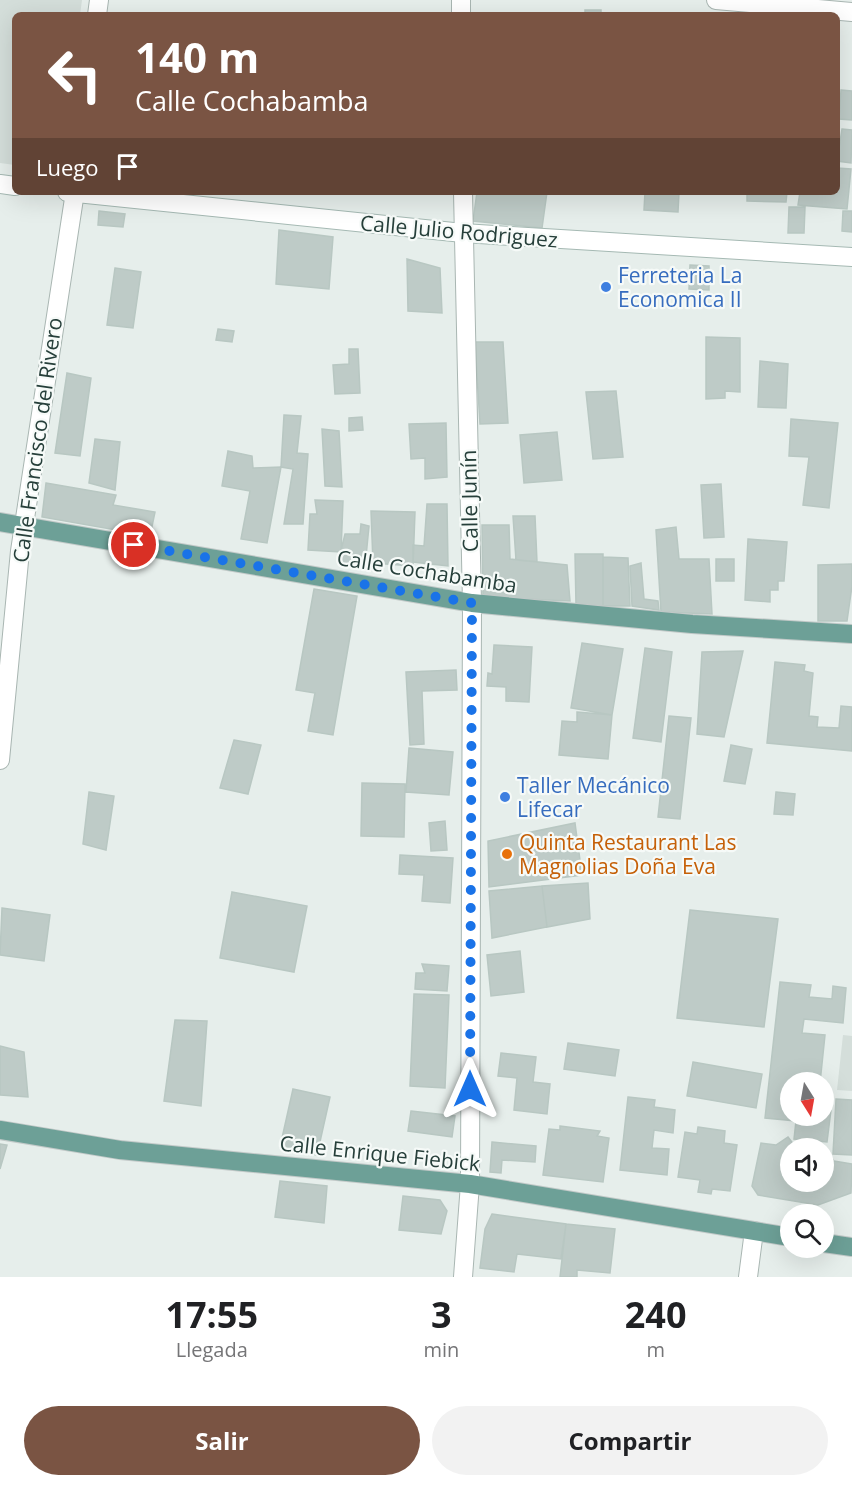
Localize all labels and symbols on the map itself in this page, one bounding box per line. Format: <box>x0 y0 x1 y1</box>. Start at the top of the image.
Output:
street label: Calle Julio Rodriguez <box>359 208 559 254</box>
place label: Ferreteria La Economica II <box>618 261 743 313</box>
marker: Ferreteria La Economica II <box>599 280 613 294</box>
street label: Calle Francisco del Rivero <box>6 316 68 564</box>
street label: Calle Junín <box>454 450 484 552</box>
pin <box>108 519 159 570</box>
street label: Calle Cochabamba <box>335 543 519 599</box>
place label: Taller Mecánico Lifecar <box>517 771 670 823</box>
marker: Taller Mecánico Lifecar <box>498 790 512 804</box>
place label: Quinta Restaurant Las Magnolias Doña Eva <box>519 828 737 880</box>
marker: Quinta Restaurant Las Magnolias Doña Eva <box>500 847 514 861</box>
position arrow <box>438 1057 502 1121</box>
north arrow <box>780 1072 834 1126</box>
street label: Calle Enrique Fiebick <box>278 1129 482 1177</box>

